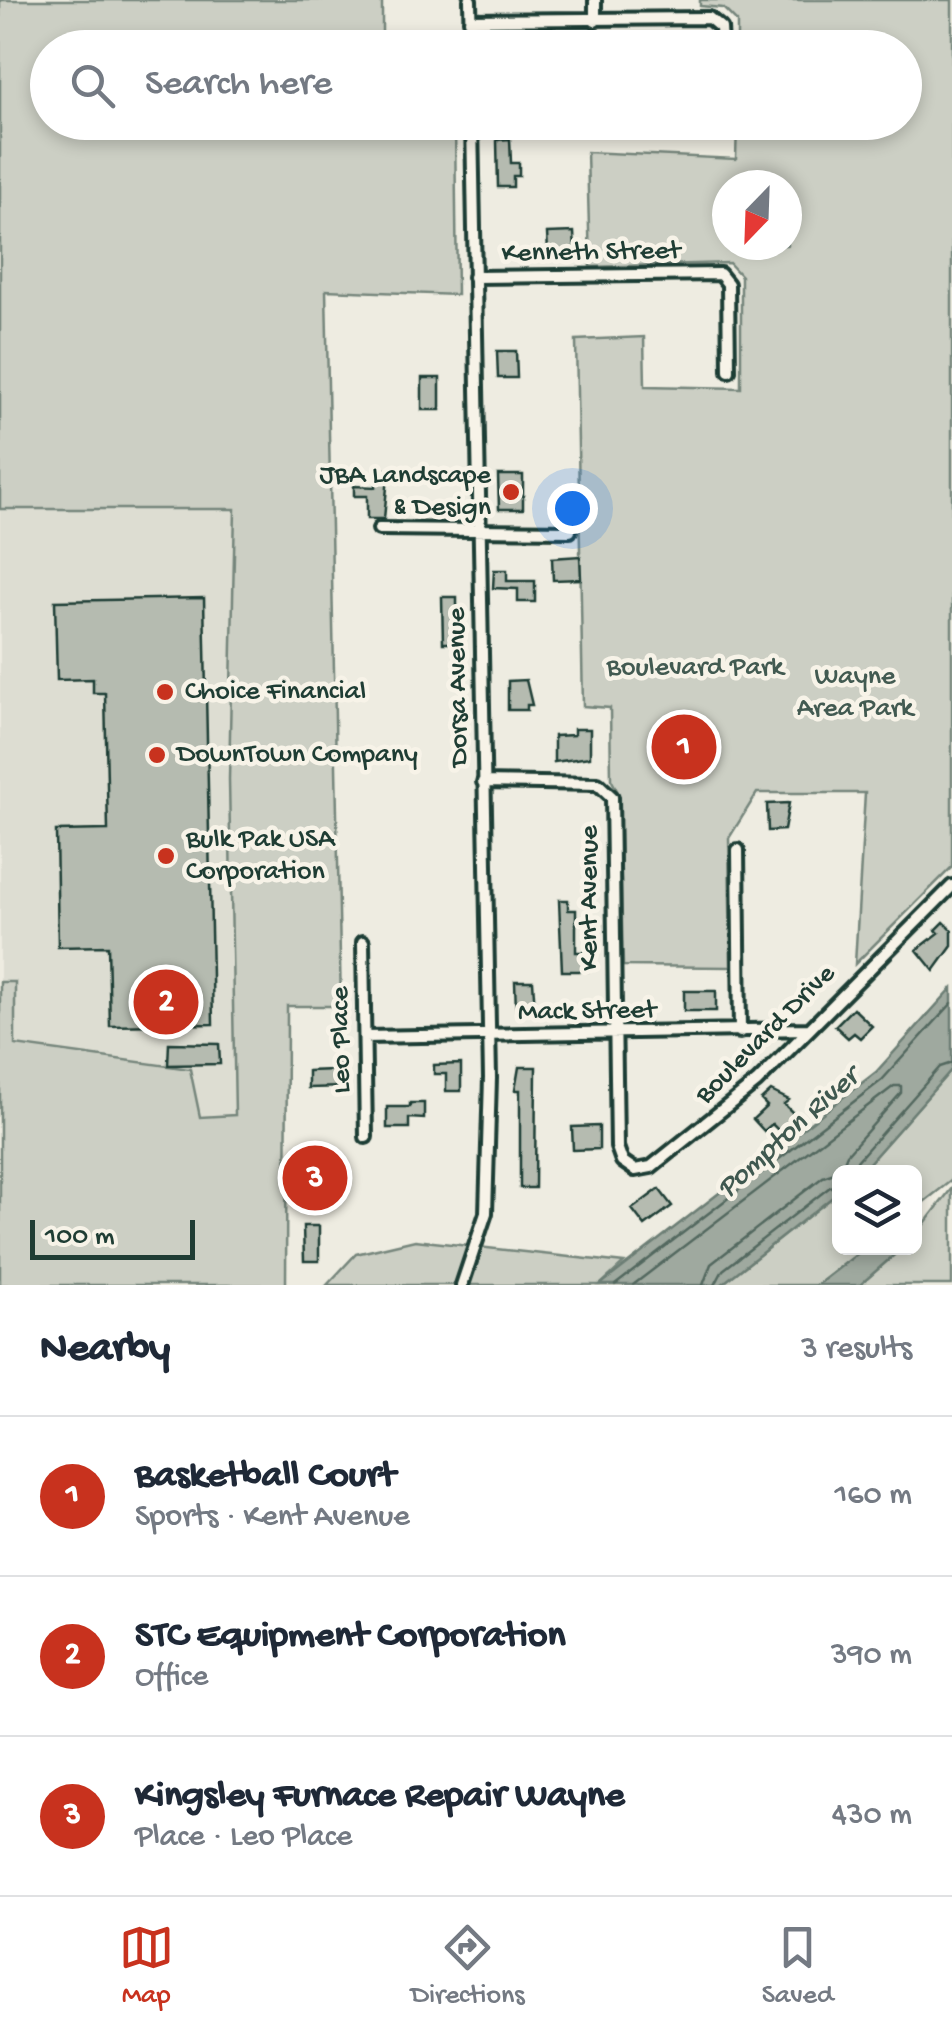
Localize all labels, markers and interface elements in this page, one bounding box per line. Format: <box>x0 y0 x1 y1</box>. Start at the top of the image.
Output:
search box <box>30 30 922 140</box>
icon: search <box>65 58 120 113</box>
text: Search here <box>145 63 332 107</box>
north arrow <box>712 170 802 260</box>
street label: Kenneth Street <box>501 235 683 271</box>
place label: JBA Landscape & Design <box>320 460 492 525</box>
marker: JBA Landscape & Design <box>500 481 522 503</box>
your location <box>547 483 598 534</box>
street label: Dorsa Avenue <box>441 606 477 769</box>
park label: Boulevard Park <box>606 652 786 685</box>
park label: Wayne Area Park <box>797 661 916 726</box>
place label: Choice Financial <box>185 676 366 709</box>
marker: Choice Financial <box>154 681 176 703</box>
pin: 1 <box>652 710 716 784</box>
place label: DownTown Company <box>175 739 418 772</box>
marker: DownTown Company <box>146 744 168 766</box>
place label: Bulk Pak USA Corporation <box>185 824 336 889</box>
street label: Kent Avenue <box>574 825 607 971</box>
marker: Bulk Pak USA Corporation <box>155 845 177 867</box>
street label: Boulevard Drive <box>688 958 843 1113</box>
pin: 2 <box>134 964 198 1040</box>
street label: Leo Place <box>325 986 359 1094</box>
street label: Mack Street <box>518 994 659 1030</box>
water label: Pompton River <box>711 1058 871 1207</box>
pin: 3 <box>282 1140 348 1216</box>
map controls <box>832 1165 922 1255</box>
button: layers <box>832 1165 922 1255</box>
scale bar <box>30 1215 195 1260</box>
text: 100 m <box>45 1221 115 1254</box>
text: Nearby <box>40 1326 170 1375</box>
text: 3 results <box>801 1331 912 1369</box>
text: Basketball Court <box>135 1455 396 1499</box>
text: 1 <box>66 1477 79 1515</box>
text: 160 m <box>834 1477 912 1515</box>
text: Sports · Kent Avenue <box>135 1499 410 1537</box>
text: STC Equipment Corporation <box>135 1615 565 1659</box>
text: 2 <box>65 1637 80 1675</box>
text: 390 m <box>831 1637 912 1675</box>
text: Office <box>135 1659 208 1697</box>
text: Kingsley Furnace Repair Wayne <box>135 1775 625 1819</box>
text: 3 <box>64 1797 81 1835</box>
text: 430 m <box>832 1797 912 1835</box>
text: Place · Leo Place <box>135 1819 352 1857</box>
tab: Map <box>119 1920 174 2013</box>
tab: Directions <box>411 1920 525 2013</box>
tab: Saved <box>762 1920 833 2013</box>

